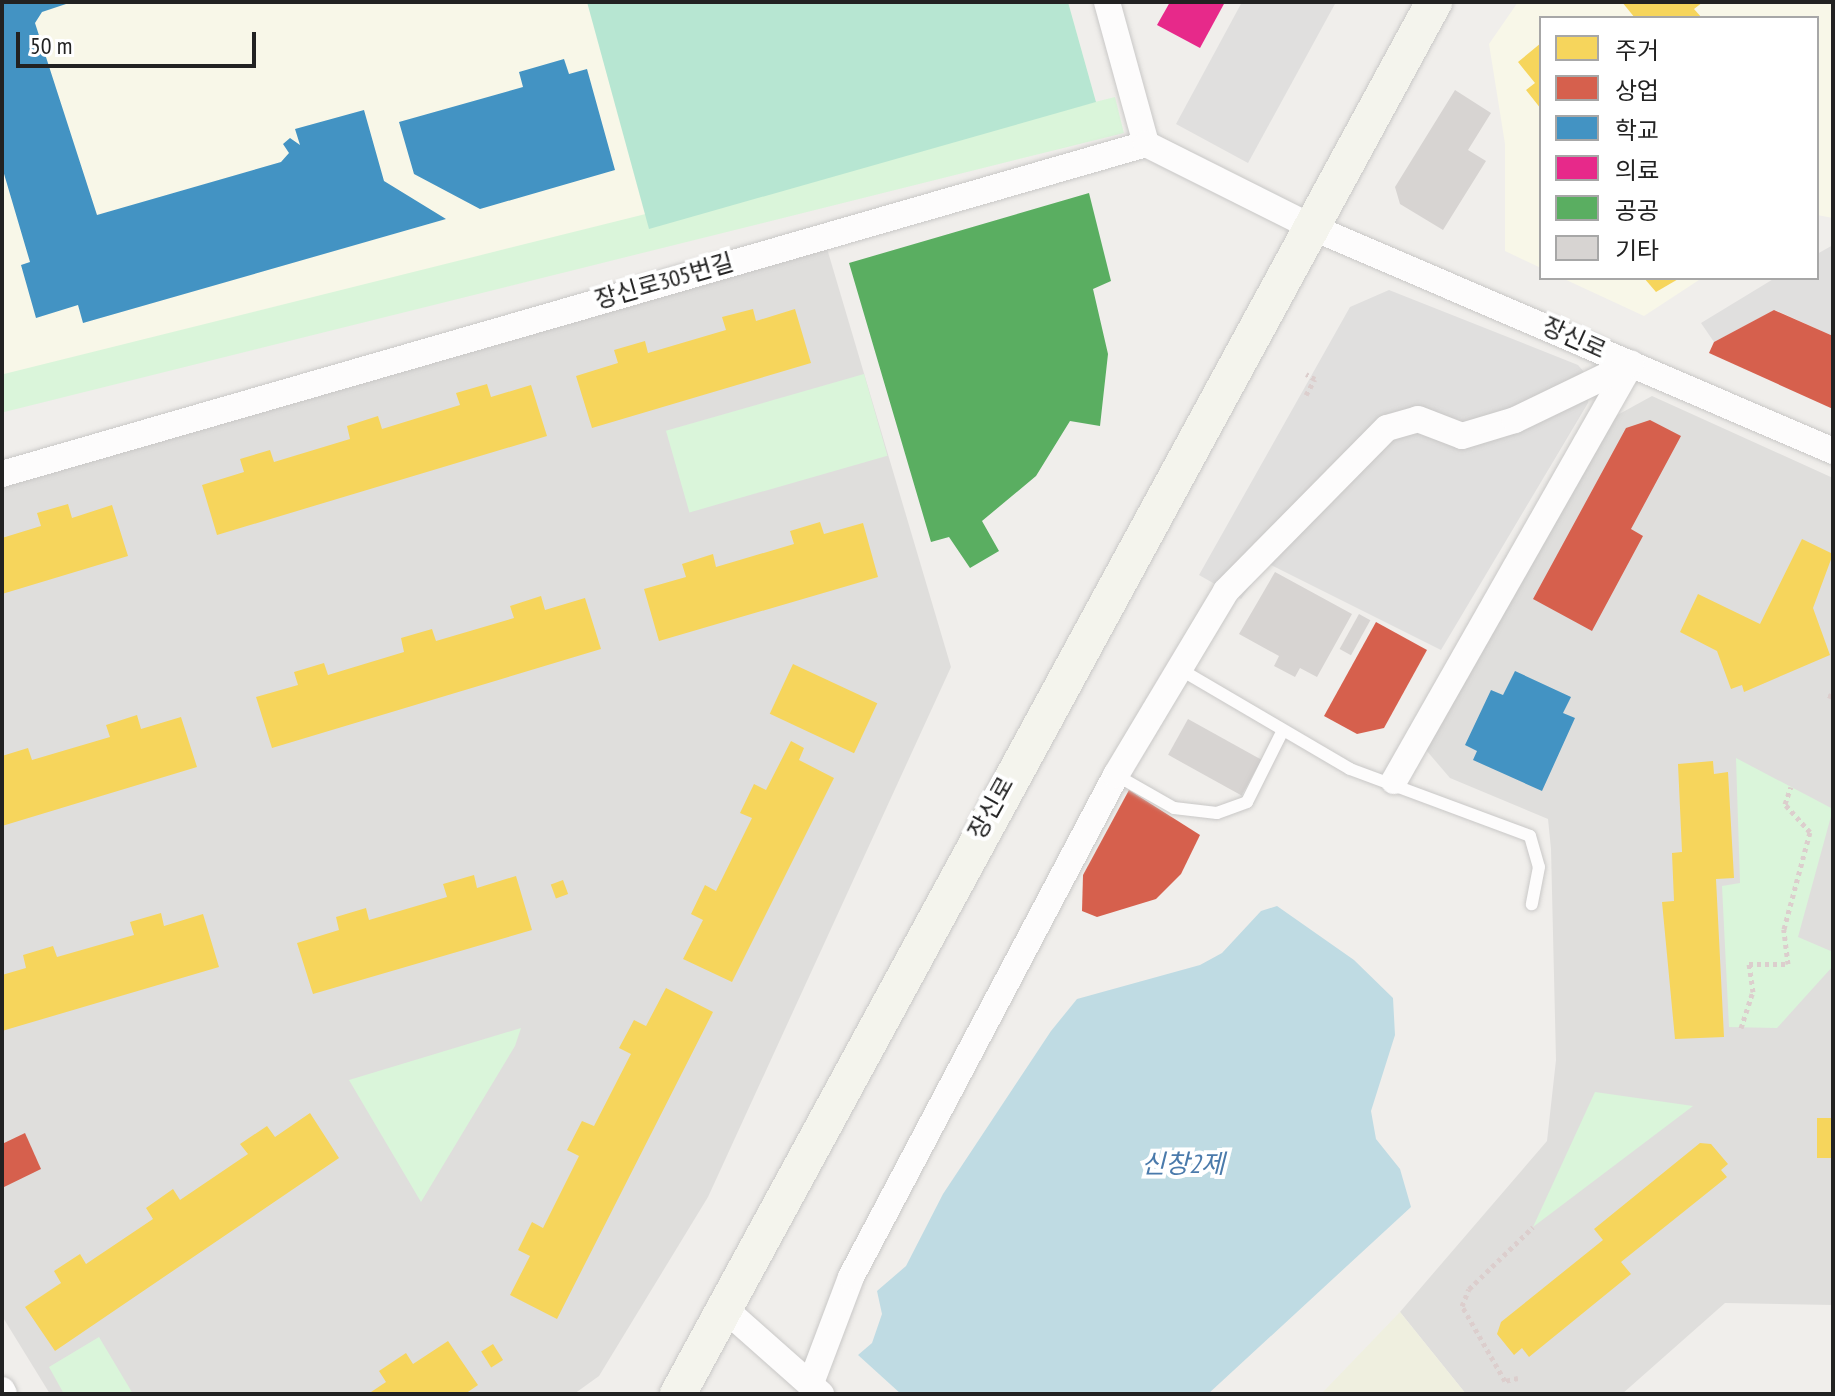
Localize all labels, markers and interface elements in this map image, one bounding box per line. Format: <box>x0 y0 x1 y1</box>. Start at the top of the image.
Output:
scale bar <box>20 16 260 66</box>
legend <box>1539 16 1819 280</box>
text: 50 m <box>30 30 72 61</box>
text: 주거 <box>1615 35 1659 66</box>
text: 상업 <box>1615 75 1659 106</box>
text: 학교 <box>1615 115 1659 146</box>
text: 의료 <box>1615 155 1659 186</box>
text: 공공 <box>1615 195 1659 226</box>
text: 기타 <box>1615 235 1659 266</box>
street label: 장신로305번길 <box>591 247 737 315</box>
street label: 장신로 <box>1538 311 1610 365</box>
street label: 장신로 <box>962 772 1020 844</box>
water label: 신창2제 <box>1141 1148 1225 1180</box>

